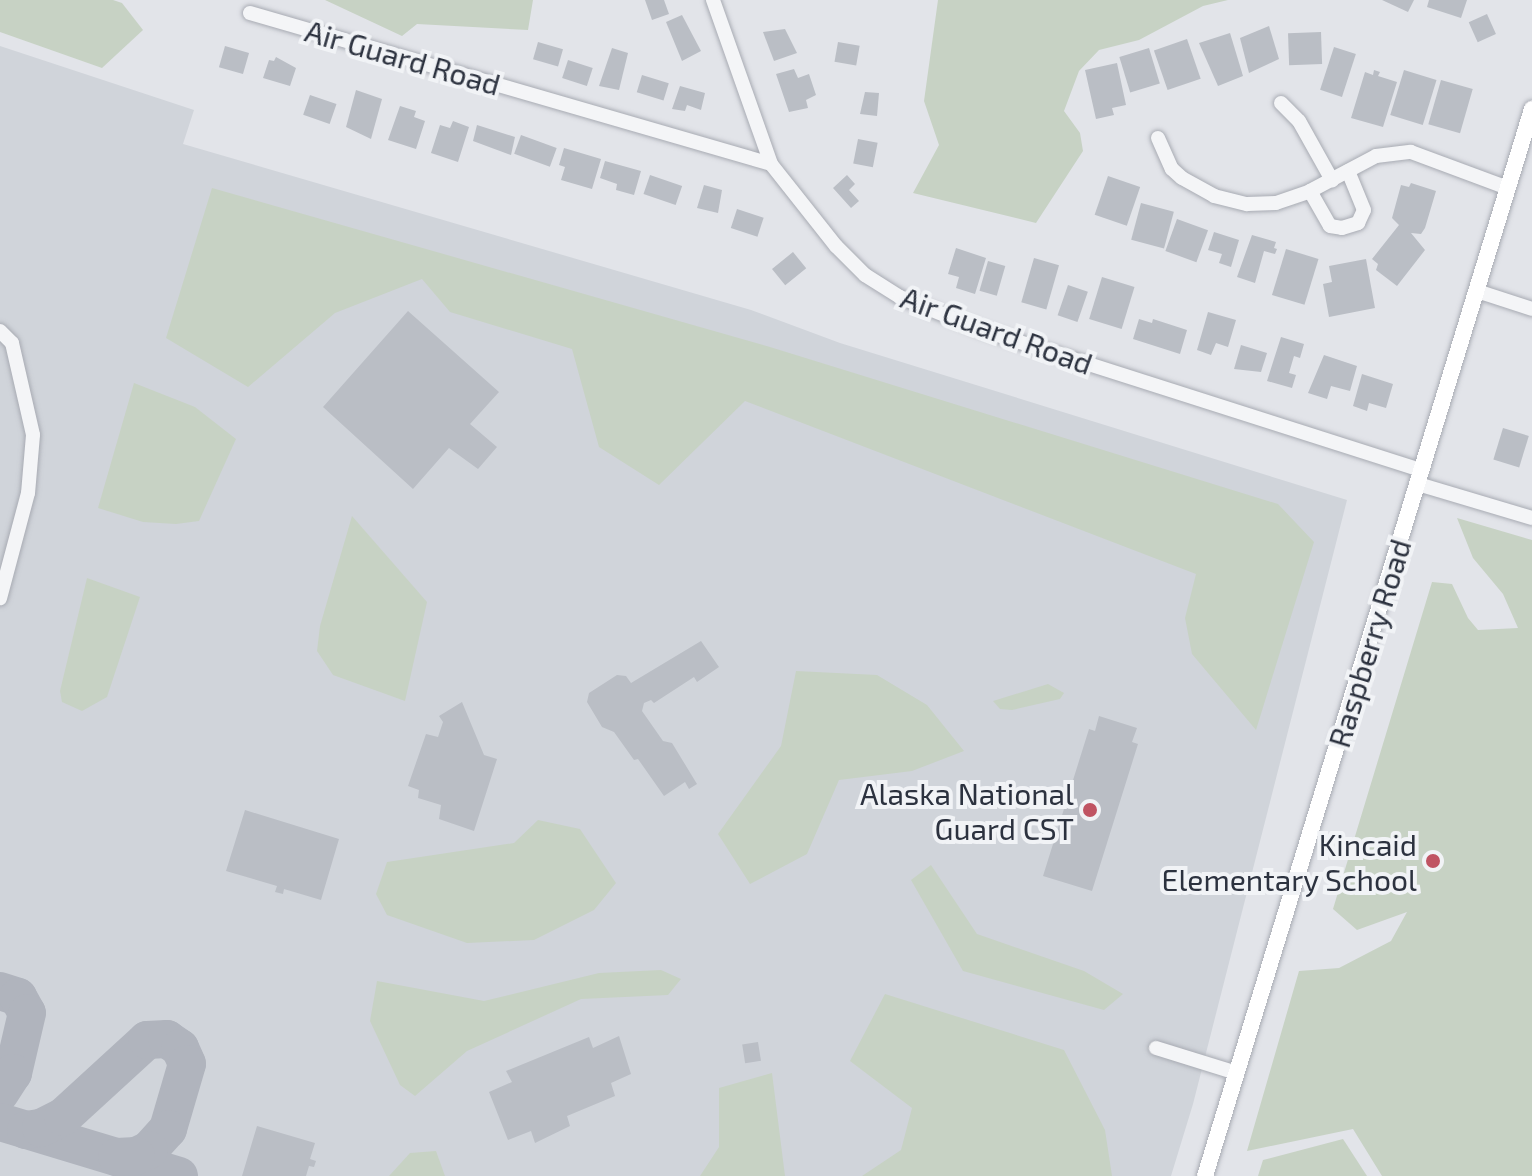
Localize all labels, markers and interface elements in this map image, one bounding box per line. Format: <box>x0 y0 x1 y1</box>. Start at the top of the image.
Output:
street label: Air Guard Road <box>301 12 505 102</box>
street label: Air Guard Road <box>896 279 1098 381</box>
street label: Raspberry Road <box>1320 534 1418 752</box>
place label: Alaska National Guard CST <box>860 775 1074 846</box>
marker: Alaska National Guard CST <box>1081 801 1099 819</box>
place label: Kincaid Elementary School <box>1161 826 1417 896</box>
marker: Kincaid Elementary School <box>1424 852 1442 870</box>

